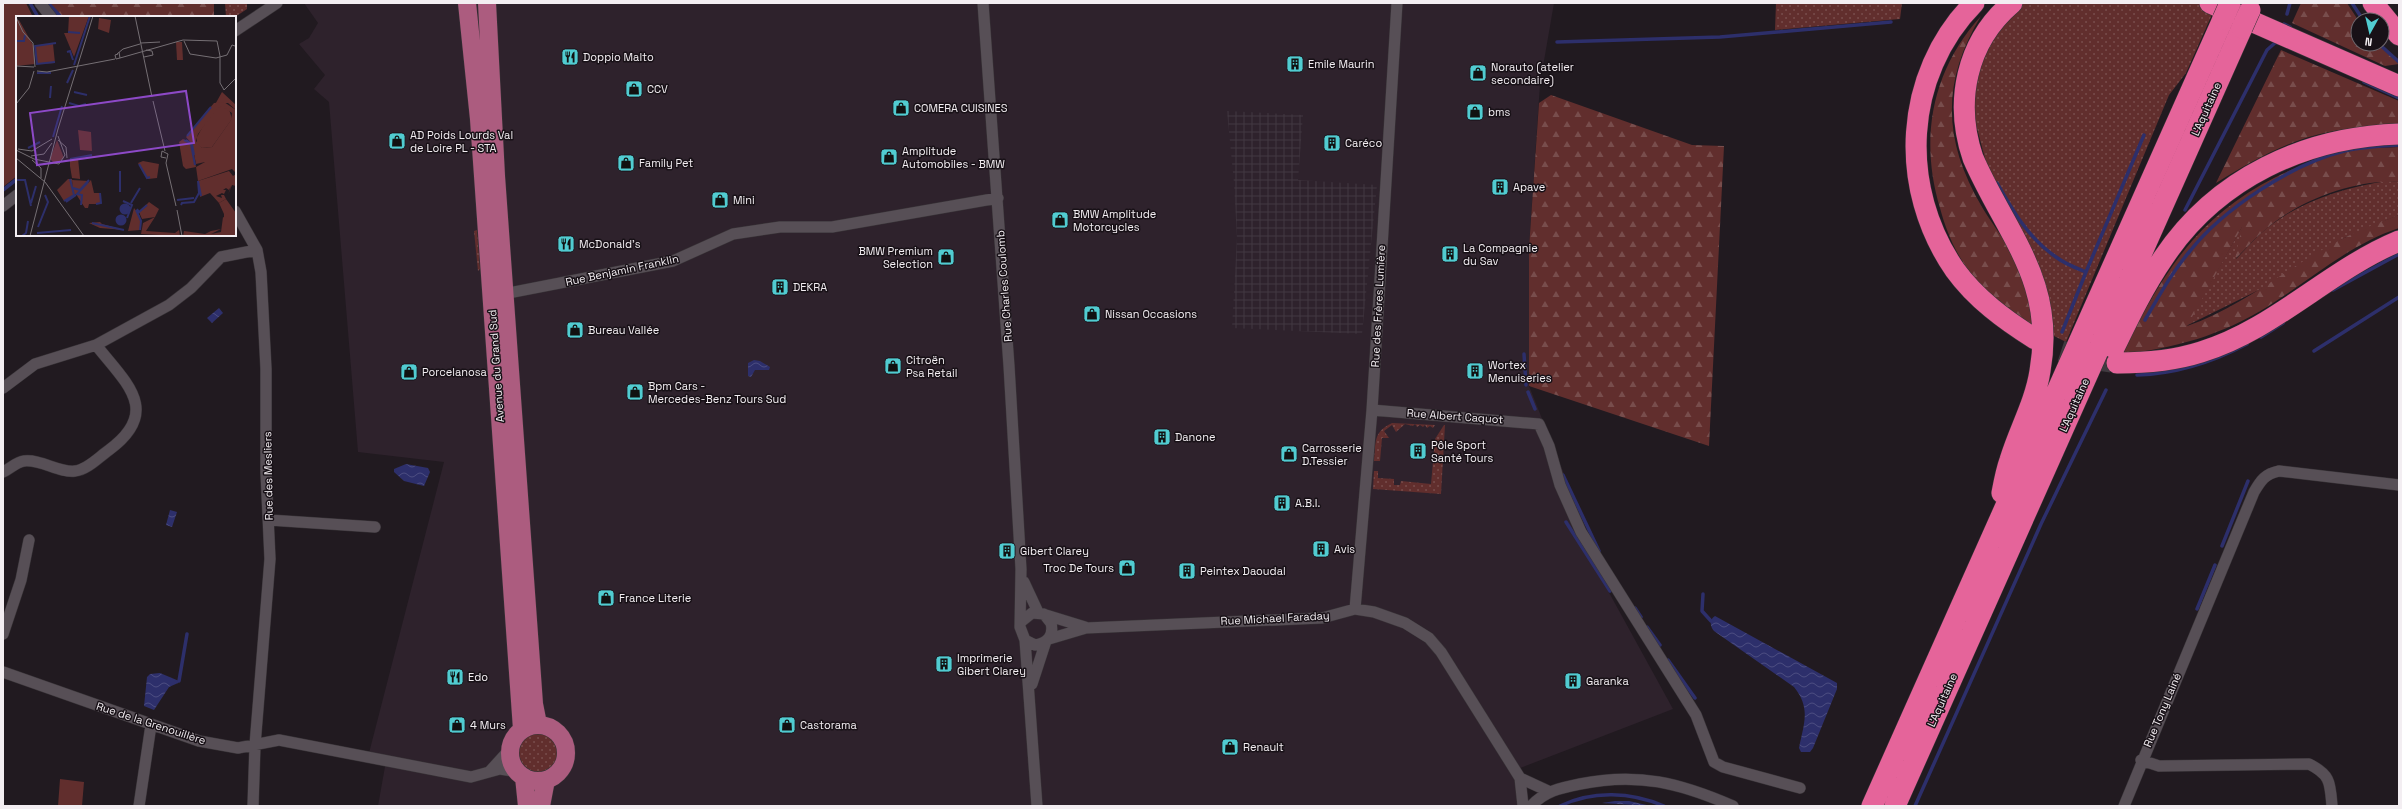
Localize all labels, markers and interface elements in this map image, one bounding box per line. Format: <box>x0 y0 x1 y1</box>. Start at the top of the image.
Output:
north arrow <box>2350 12 2390 52</box>
inset map <box>16 16 236 236</box>
text: N <box>2364 34 2373 49</box>
restaurant icon: Doppio Malto <box>560 47 580 67</box>
place label: Doppio Malto <box>583 50 654 64</box>
building icon: Emile Maurin <box>1285 54 1305 74</box>
place label: Emile Maurin <box>1308 57 1374 71</box>
place label: Norauto (atelier secondaire) <box>1491 60 1574 87</box>
shop icon: Norauto (atelier secondaire) <box>1468 63 1488 83</box>
shop icon: CCV <box>624 79 644 99</box>
street label: L'Aquitaine <box>2188 80 2224 138</box>
place label: CCV <box>647 82 668 96</box>
shop icon: COMERA CUISINES <box>891 98 911 118</box>
place label: COMERA CUISINES <box>914 101 1008 115</box>
shop icon: bms <box>1465 102 1485 122</box>
place label: bms <box>1488 105 1511 119</box>
place label: AD Poids Lourds Val de Loire PL - STA <box>410 128 513 155</box>
shop icon: AD Poids Lourds Val de Loire PL - STA <box>387 131 407 151</box>
building icon: Caréco <box>1322 133 1342 153</box>
place label: Caréco <box>1345 136 1382 150</box>
place label: Amplitude Automobiles - BMW <box>902 144 1005 171</box>
shop icon: Amplitude Automobiles - BMW <box>879 147 899 167</box>
shop icon: Family Pet <box>616 153 636 173</box>
place label: Family Pet <box>639 156 693 170</box>
building icon: Apave <box>1490 177 1510 197</box>
place label: Apave <box>1513 180 1545 194</box>
shop icon: Mini <box>710 190 730 210</box>
place label: Mini <box>733 193 755 207</box>
place label: BMW Amplitude Motorcycles <box>1073 207 1156 234</box>
shop icon: BMW Amplitude Motorcycles <box>1050 210 1070 230</box>
street label: Rue Charles Coulomb <box>993 230 1015 342</box>
restaurant icon: McDonald's <box>556 234 576 254</box>
place label: McDonald's <box>579 237 641 251</box>
place label: La Compagnie du Sav <box>1463 241 1538 268</box>
place label: BMW Premium Selection <box>858 244 933 271</box>
street label: Rue des Frères Lumière <box>1368 244 1388 368</box>
building icon: La Compagnie du Sav <box>1440 244 1460 264</box>
shop icon: BMW Premium Selection <box>936 247 956 267</box>
street label: Rue Benjamin Franklin <box>564 251 680 289</box>
building icon: DEKRA <box>770 277 790 297</box>
place label: DEKRA <box>793 280 827 294</box>
shop icon: Nissan Occasions <box>1082 304 1102 324</box>
place label: Nissan Occasions <box>1105 307 1197 321</box>
street label: Avenue du Grand Sud <box>485 309 507 423</box>
shop icon: Bureau Vallée <box>565 320 585 340</box>
place label: Bureau Vallée <box>588 323 659 337</box>
place label: Citroën Psa Retail <box>906 353 957 380</box>
shop icon: Citroën Psa Retail <box>883 356 903 376</box>
place label: Wortex Menuiseries <box>1488 358 1552 385</box>
building icon: Wortex Menuiseries <box>1465 361 1485 381</box>
shop icon: Porcelanosa <box>399 362 419 382</box>
place label: Porcelanosa <box>422 365 488 379</box>
street label: L'Aquitaine <box>2056 376 2092 434</box>
place label: Bpm Cars - Mercedes-Benz Tours Sud <box>648 379 786 406</box>
shop icon: Bpm Cars - Mercedes-Benz Tours Sud <box>625 382 645 402</box>
street label: Rue Albert Caquot <box>1406 406 1504 426</box>
building icon: Danone <box>1152 427 1172 447</box>
place label: Danone <box>1175 430 1215 444</box>
street label: Rue des Mesliers <box>260 431 276 521</box>
place label: Pôle Sport Santé Tours <box>1431 438 1494 465</box>
place label: Carrosserie D.Tessier <box>1302 441 1362 468</box>
building icon: Pôle Sport Santé Tours <box>1408 441 1428 461</box>
shop icon: Carrosserie D.Tessier <box>1279 444 1299 464</box>
building icon: A.B.I. <box>1272 493 1292 513</box>
place label: A.B.I. <box>1295 496 1320 510</box>
building icon: Avis <box>1311 539 1331 559</box>
building icon: Gibert Clarey <box>997 541 1017 561</box>
place label: Avis <box>1334 542 1355 556</box>
place label: Gibert Clarey <box>1020 544 1089 558</box>
shop icon: Troc De Tours <box>1117 558 1137 578</box>
place label: Troc De Tours <box>1043 561 1114 575</box>
building icon: Peintex Daoudal <box>1177 561 1197 581</box>
place label: Peintex Daoudal <box>1200 564 1286 578</box>
shop icon: France Literie <box>596 588 616 608</box>
place label: France Literie <box>619 591 691 605</box>
street label: Rue Michael Faraday <box>1220 608 1330 628</box>
place label: Imprimerie Gibert Clarey <box>957 651 1026 678</box>
building icon: Imprimerie Gibert Clarey <box>934 654 954 674</box>
restaurant icon: Edo <box>445 667 465 687</box>
place label: Edo <box>468 670 488 684</box>
building icon: Garanka <box>1563 671 1583 691</box>
street label: L'Aquitaine <box>1924 671 1960 729</box>
street label: Rue Tony Lainé <box>2140 671 2184 749</box>
place label: Garanka <box>1586 674 1629 688</box>
street label: Rue de la Grenouillère <box>94 699 208 747</box>
shop icon: 4 Murs <box>447 715 467 735</box>
shop icon: Castorama <box>777 715 797 735</box>
place label: 4 Murs <box>470 718 506 732</box>
place label: Castorama <box>800 718 857 732</box>
shop icon: Renault <box>1220 737 1240 757</box>
place label: Renault <box>1243 740 1284 754</box>

